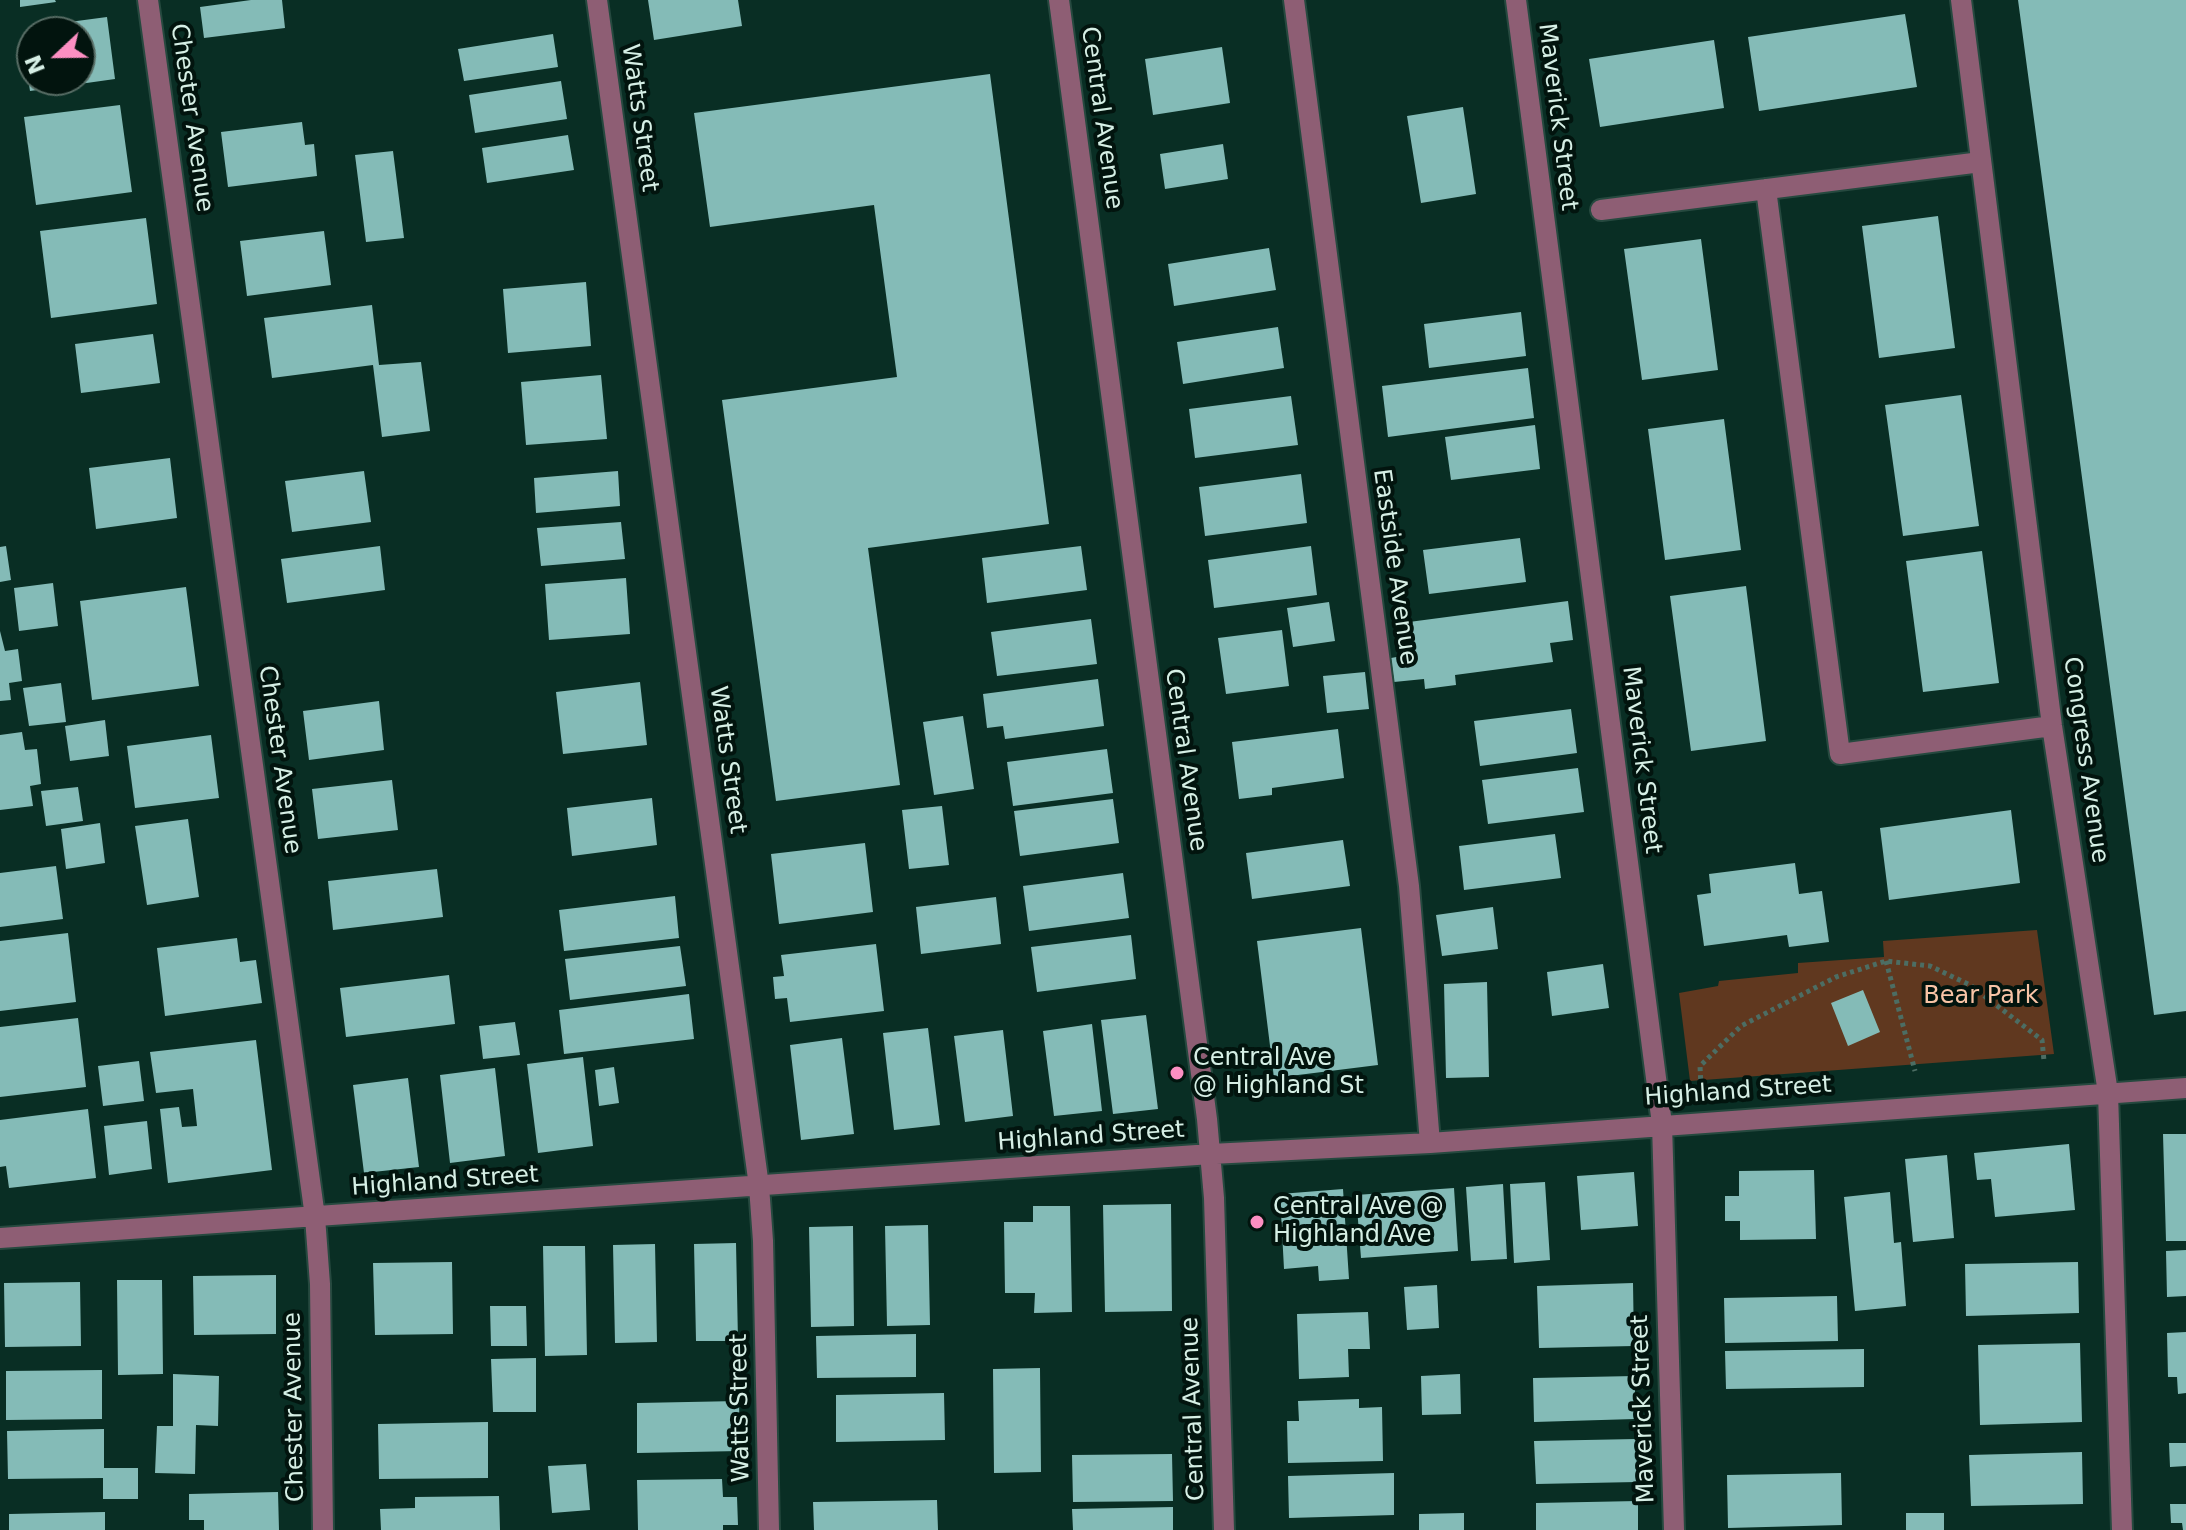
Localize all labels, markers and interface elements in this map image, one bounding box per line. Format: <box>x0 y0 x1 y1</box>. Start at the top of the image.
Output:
north arrow <box>16 16 96 96</box>
street label: Chester Avenue <box>164 22 218 214</box>
street label: Maverick Street <box>1531 22 1583 212</box>
street label: Central Avenue <box>1074 25 1128 211</box>
street label: Watts Street <box>614 42 664 194</box>
text: N <box>20 51 50 78</box>
street label: Eastside Avenue <box>1366 467 1422 667</box>
street label: Congress Avenue <box>2056 655 2114 865</box>
street label: Chester Avenue <box>252 664 306 856</box>
street label: Maverick Street <box>1615 665 1667 855</box>
street label: Central Avenue <box>1158 667 1212 853</box>
street label: Watts Street <box>702 684 752 836</box>
park label: Bear Park <box>1923 983 2039 1011</box>
place label: Central Ave @ Highland St <box>1193 1045 1364 1101</box>
marker: Central Ave @ Highland St <box>1168 1064 1186 1082</box>
street label: Highland Street <box>1643 1071 1833 1113</box>
street label: Highland Street <box>996 1116 1186 1158</box>
street label: Highland Street <box>350 1161 540 1203</box>
place label: Central Ave @ Highland Ave <box>1273 1194 1444 1250</box>
marker: Central Ave @ Highland Ave <box>1248 1213 1266 1231</box>
street label: Chester Avenue <box>279 1312 311 1502</box>
street label: Maverick Street <box>1626 1314 1662 1504</box>
street label: Central Avenue <box>1176 1316 1212 1502</box>
street label: Watts Street <box>725 1333 757 1483</box>

